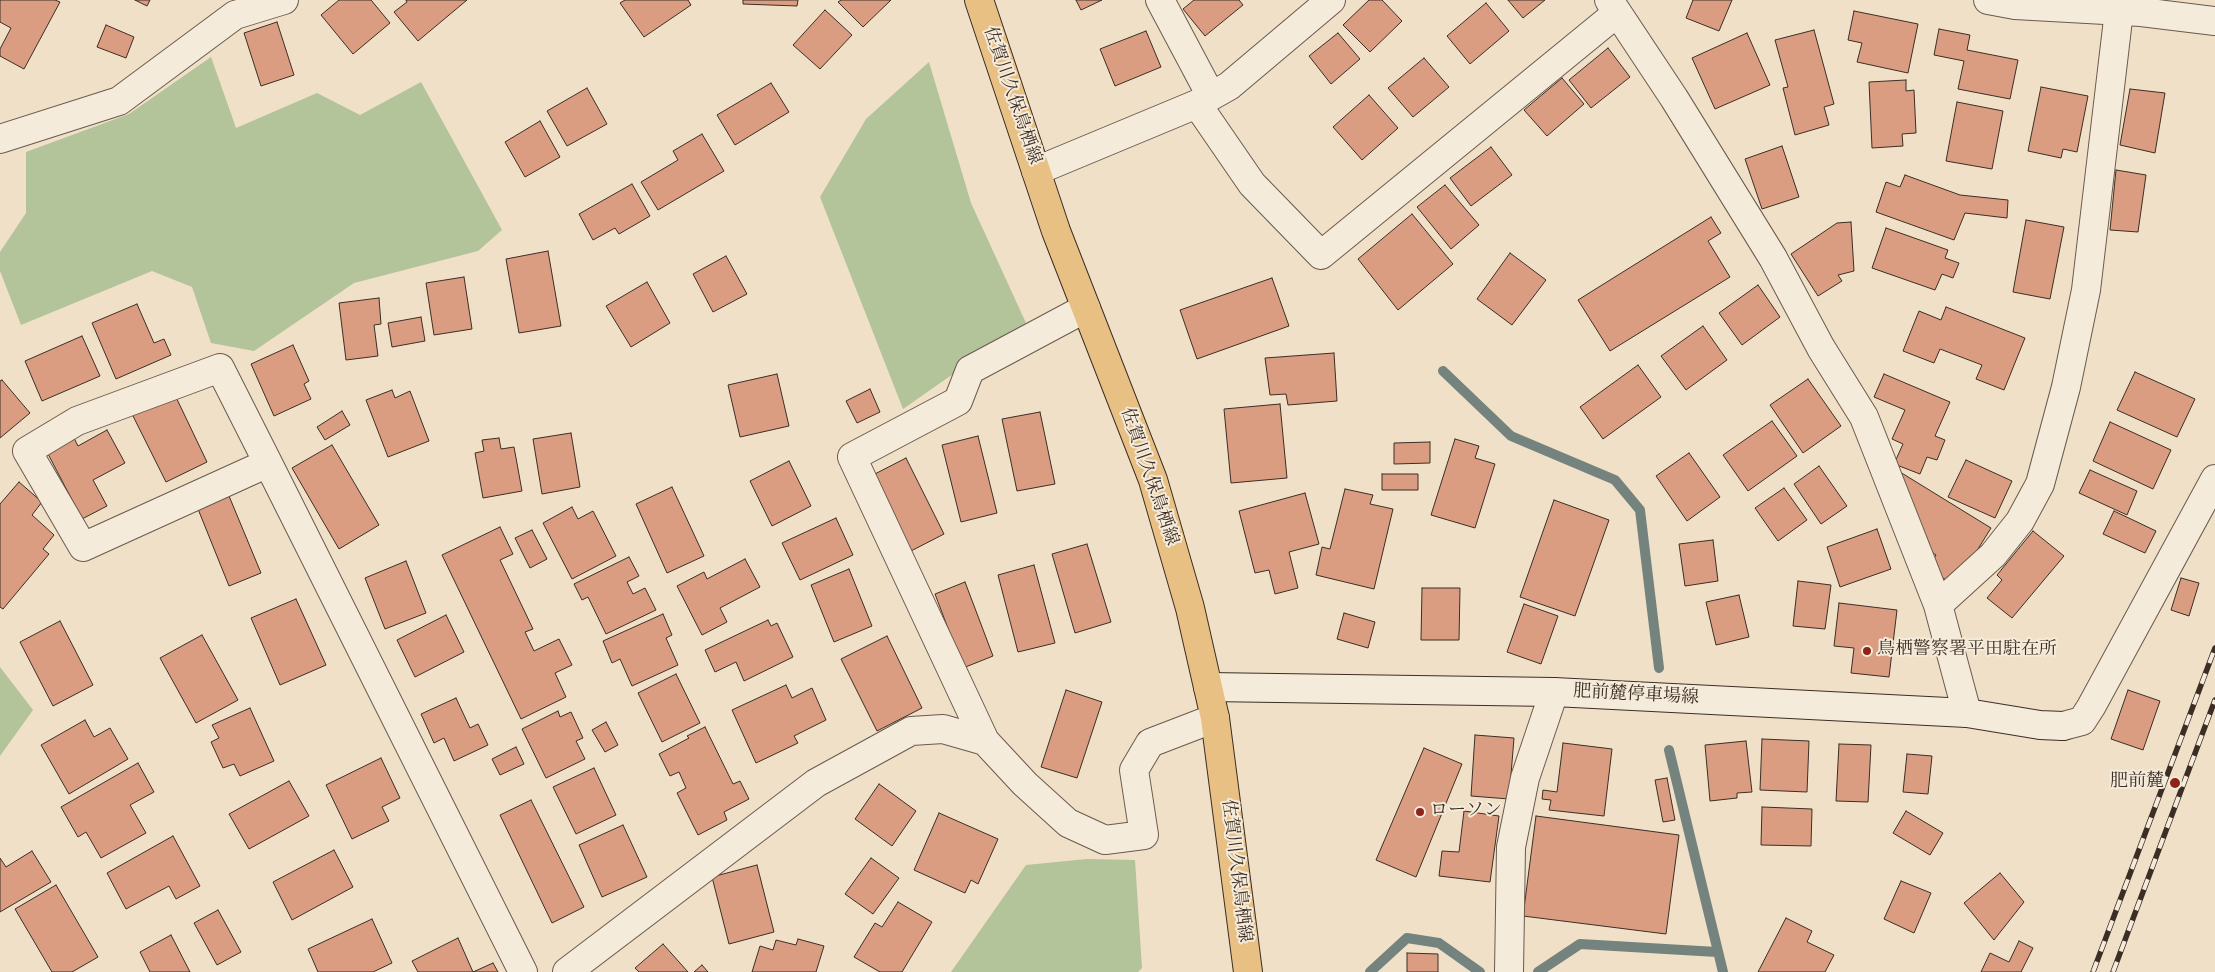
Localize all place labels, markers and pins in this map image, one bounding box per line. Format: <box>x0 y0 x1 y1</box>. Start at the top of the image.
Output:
place label: 鳥栖警察署平田駐在所 <box>1877 640 2057 662</box>
marker: 鳥栖警察署平田駐在所 <box>1861 645 1873 657</box>
place label: 肥前麓 <box>2110 772 2164 794</box>
marker: 肥前麓 <box>2168 776 2182 790</box>
place label: ローソン <box>1430 801 1502 823</box>
marker: ローソン <box>1414 806 1426 818</box>

